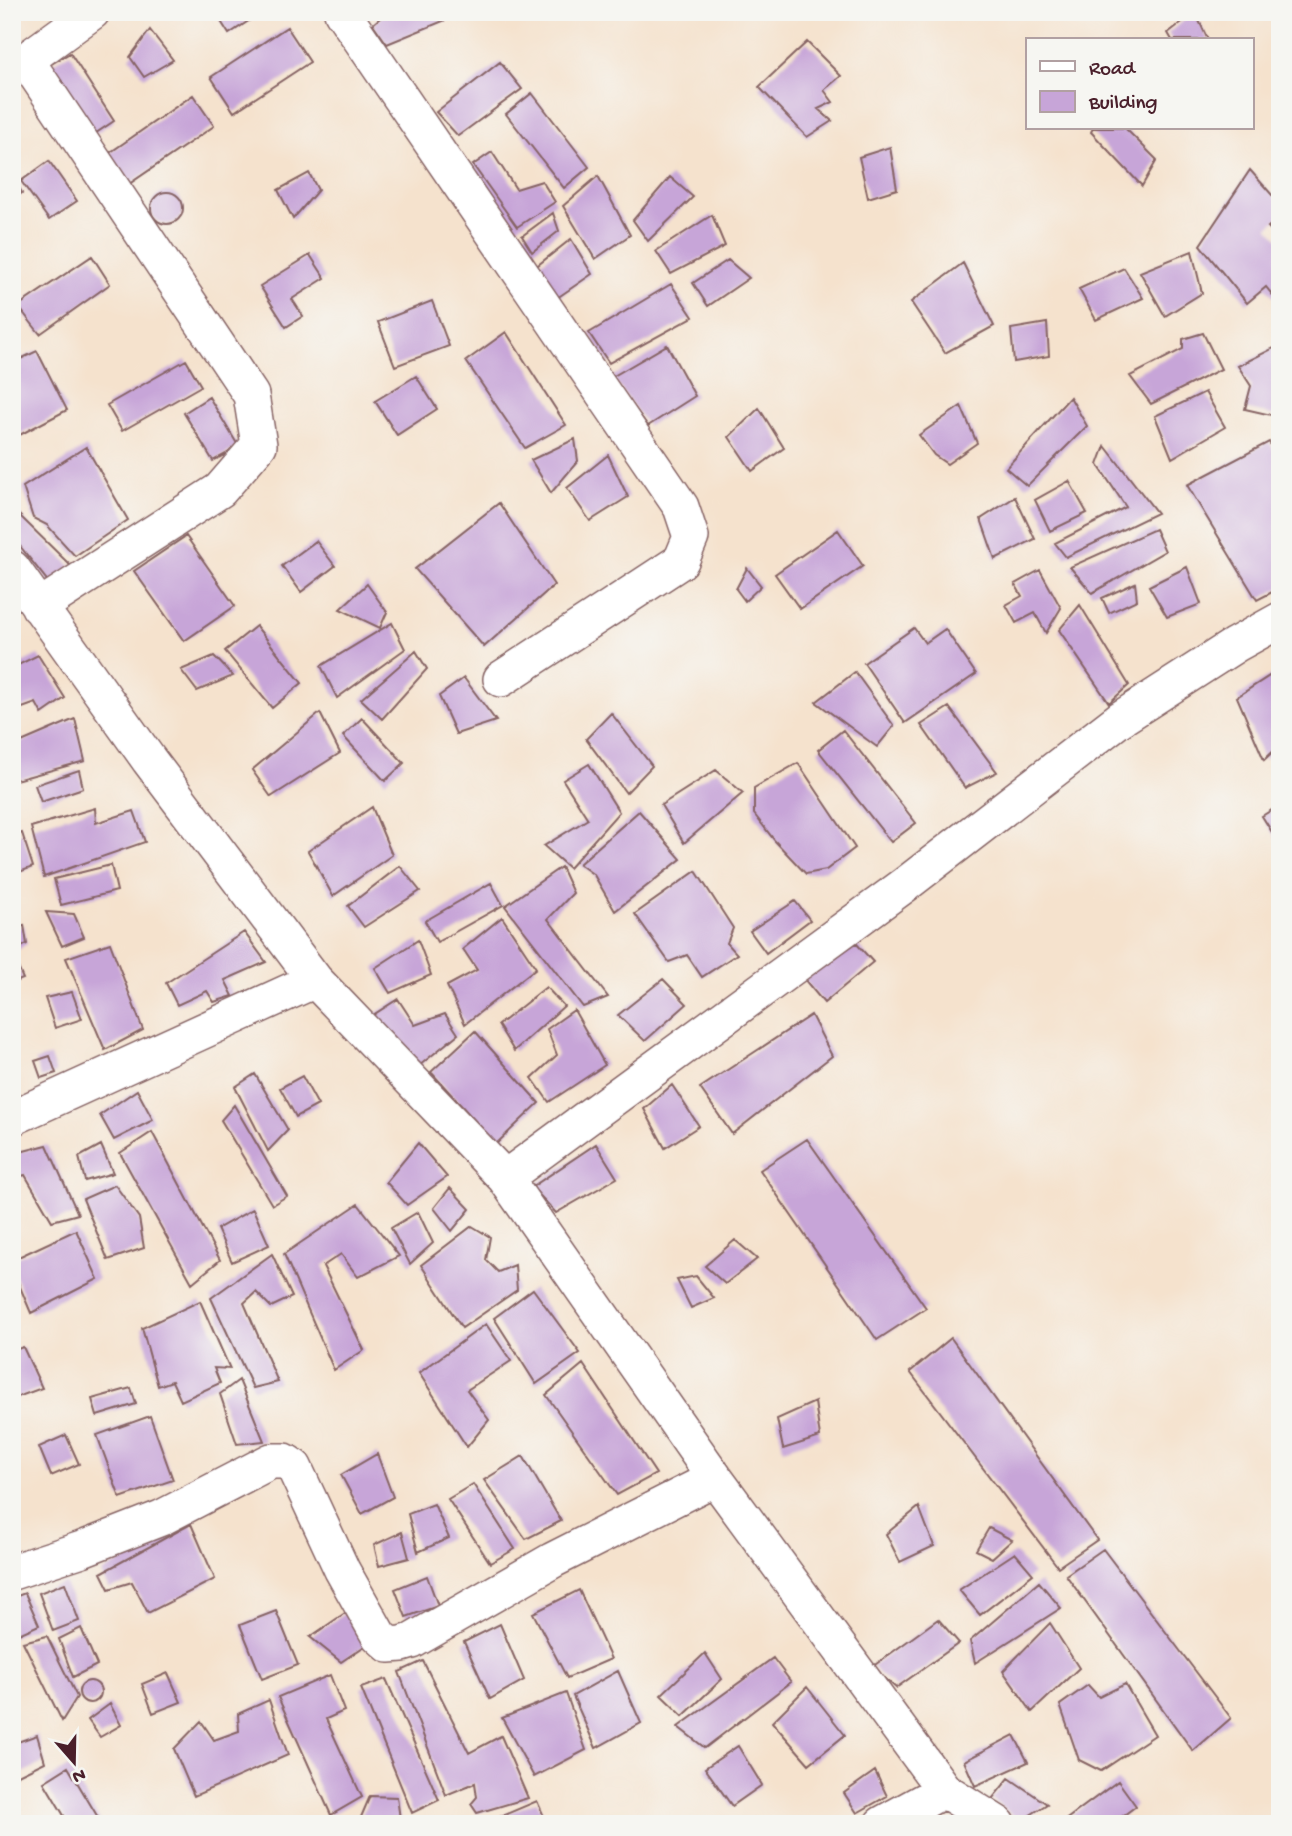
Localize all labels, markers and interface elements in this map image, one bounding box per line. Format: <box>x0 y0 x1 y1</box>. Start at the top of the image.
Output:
legend <box>1026 38 1254 130</box>
text: Road <box>1089 58 1137 83</box>
text: Building <box>1088 92 1158 117</box>
north arrow <box>38 1728 108 1798</box>
text: N <box>69 1762 88 1788</box>

